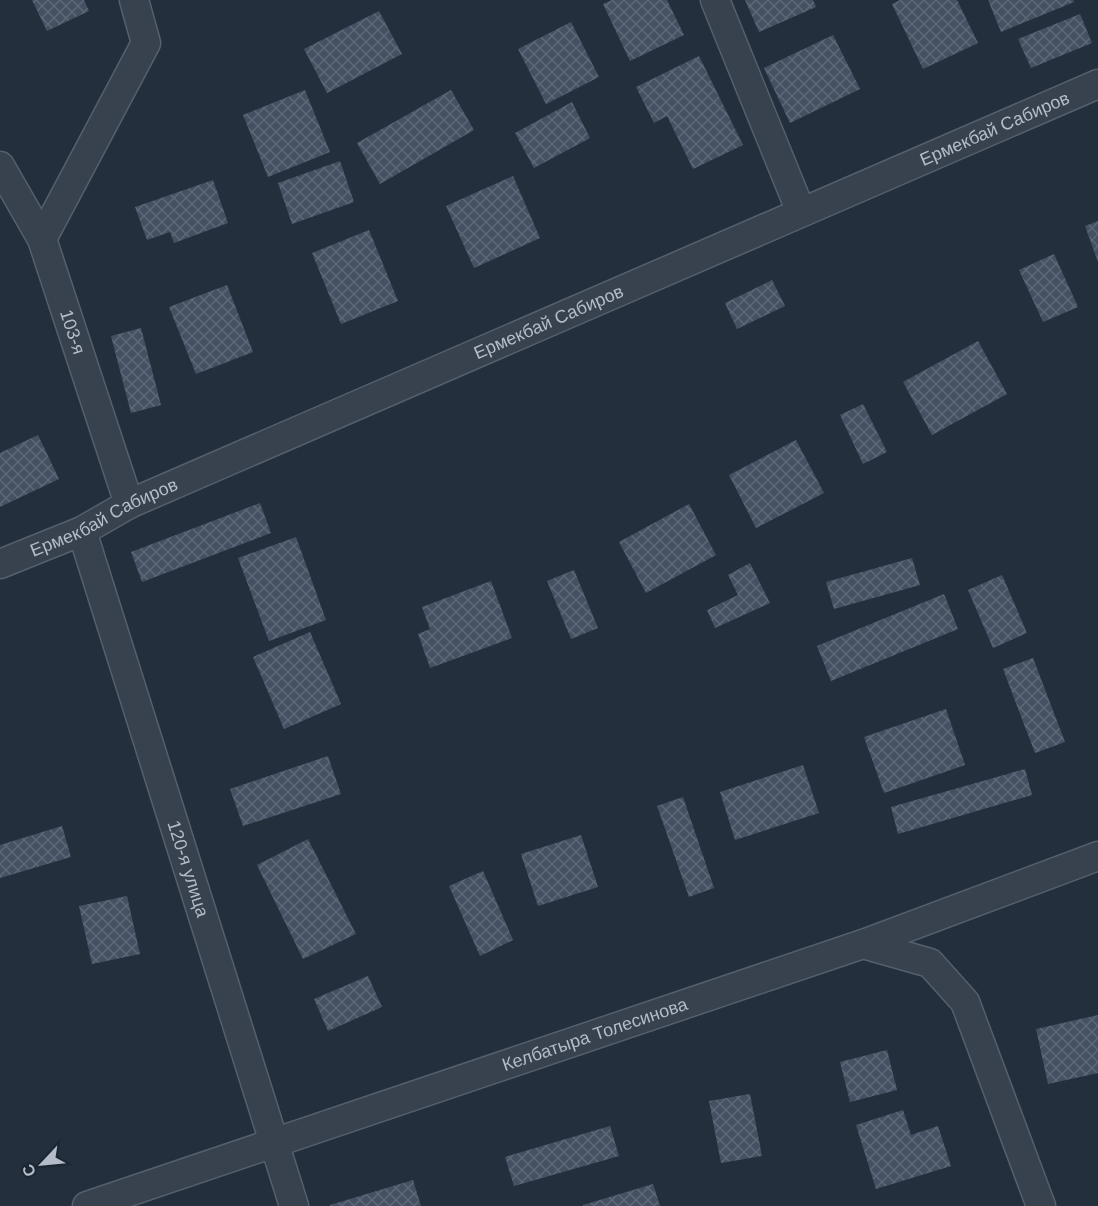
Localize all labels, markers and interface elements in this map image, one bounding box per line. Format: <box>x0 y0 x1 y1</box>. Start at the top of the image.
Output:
street label: Ермекбай Сабиров <box>917 88 1072 170</box>
street label: Ермекбай Сабиров <box>471 281 626 363</box>
street label: 103-я <box>56 307 89 357</box>
street label: Ермекбай Сабиров <box>27 474 181 561</box>
street label: 120-я улица <box>164 818 213 921</box>
street label: Келбатыра Толесинова <box>500 994 691 1075</box>
north arrow <box>12 1134 72 1194</box>
text: С <box>19 1161 39 1179</box>

